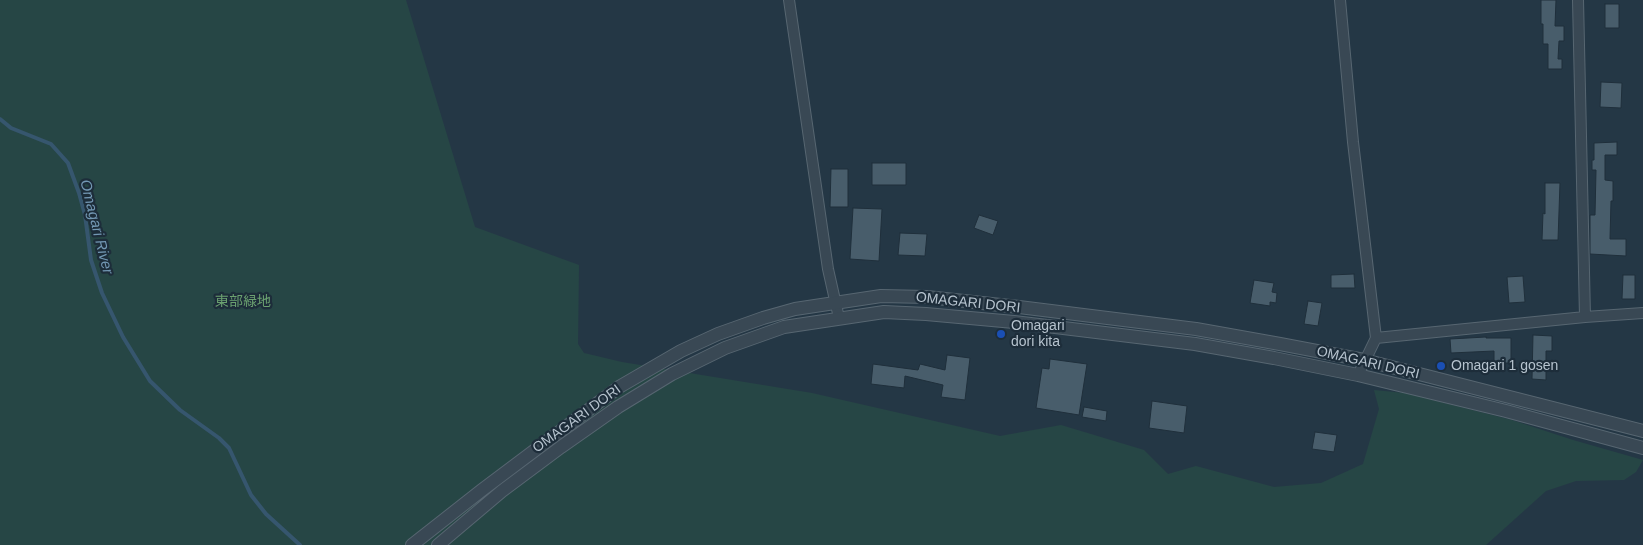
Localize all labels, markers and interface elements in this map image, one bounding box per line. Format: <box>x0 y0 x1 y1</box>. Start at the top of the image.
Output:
water label: Omagari River <box>76 178 116 276</box>
street label: OMAGARI DORI <box>915 289 1021 317</box>
park label: 東部緑地 <box>215 294 271 310</box>
place label: Omagari dori kita <box>1011 318 1065 351</box>
marker: Omagari dori kita <box>995 328 1007 340</box>
street label: OMAGARI DORI <box>1315 343 1421 383</box>
place label: Omagari 1 gosen <box>1451 358 1558 374</box>
marker: Omagari 1 gosen <box>1435 360 1447 372</box>
street label: OMAGARI DORI <box>530 381 624 457</box>

